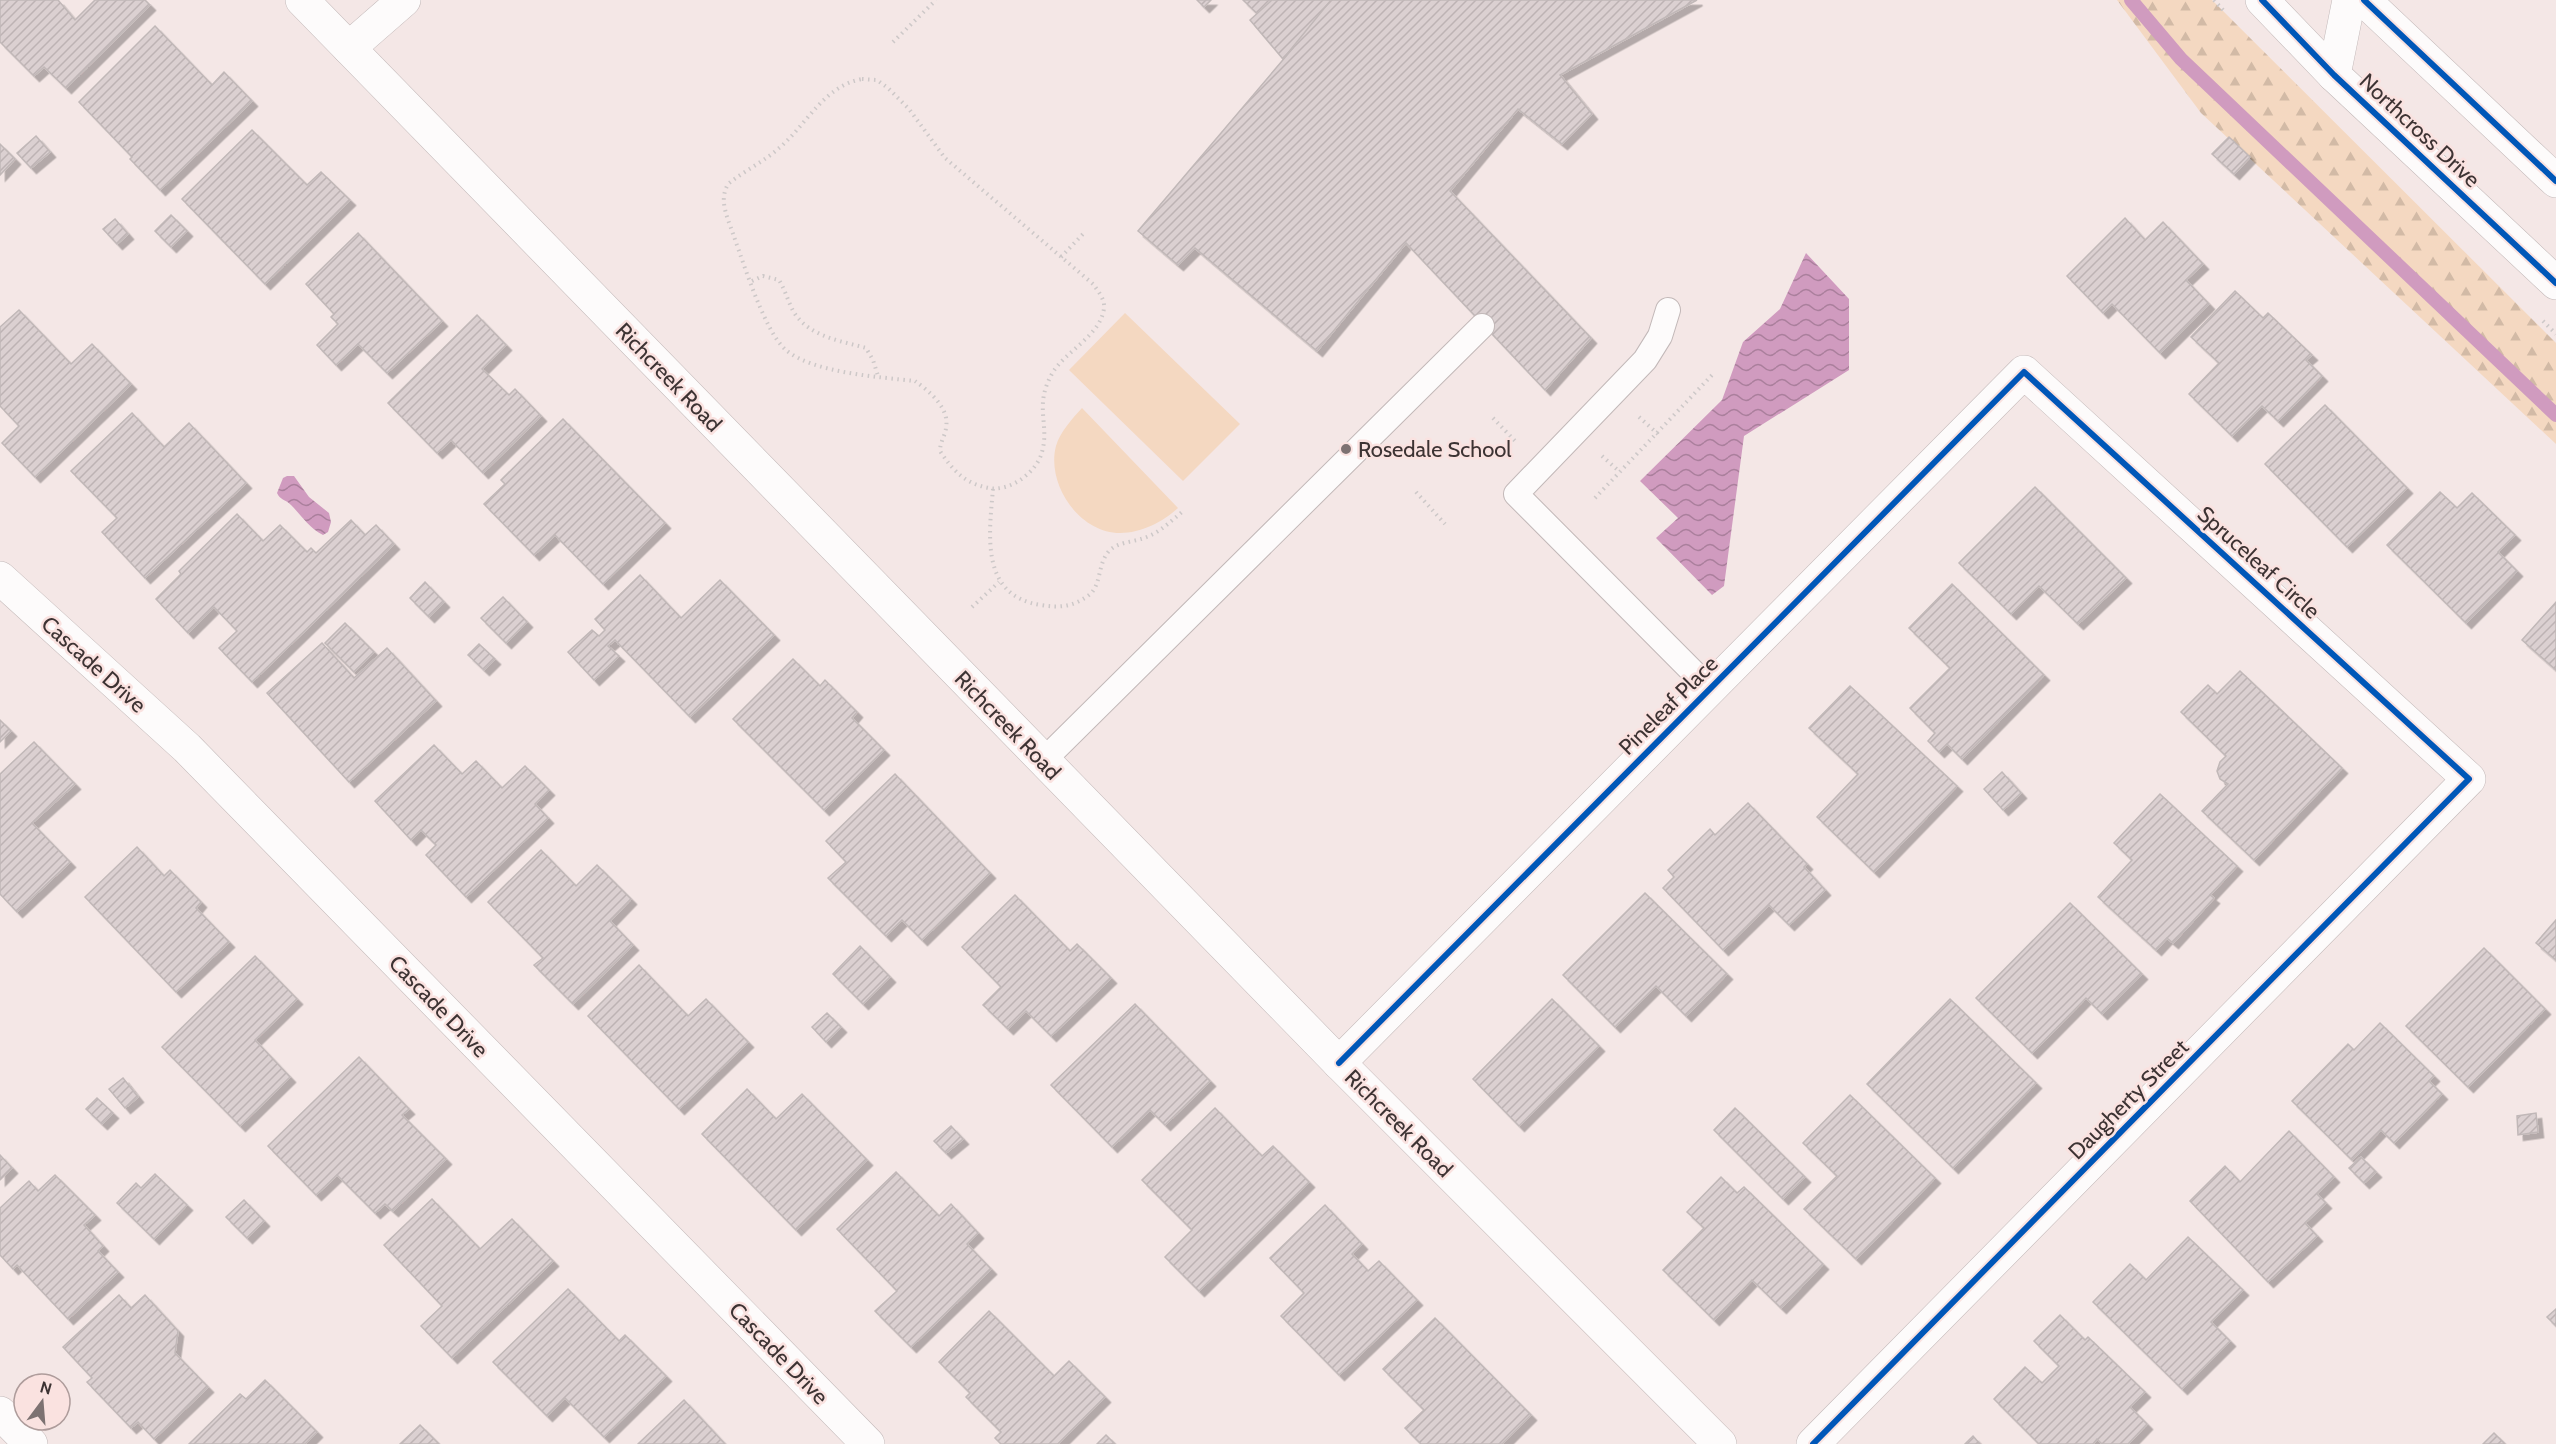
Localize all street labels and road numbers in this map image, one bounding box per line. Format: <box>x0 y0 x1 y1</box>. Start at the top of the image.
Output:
street label: Northcross Drive <box>2354 68 2485 193</box>
street label: Richcreek Road <box>610 317 727 438</box>
street label: Spruceleaf Circle <box>2192 500 2325 624</box>
street label: Cascade Drive <box>36 610 152 718</box>
street label: Pineleaf Place <box>1613 650 1724 761</box>
street label: Richcreek Road <box>949 665 1066 786</box>
street label: Cascade Drive <box>383 950 494 1063</box>
street label: Daugherty Street <box>2063 1033 2195 1165</box>
street label: Richcreek Road <box>1339 1064 1458 1183</box>
street label: Cascade Drive <box>723 1297 834 1410</box>

